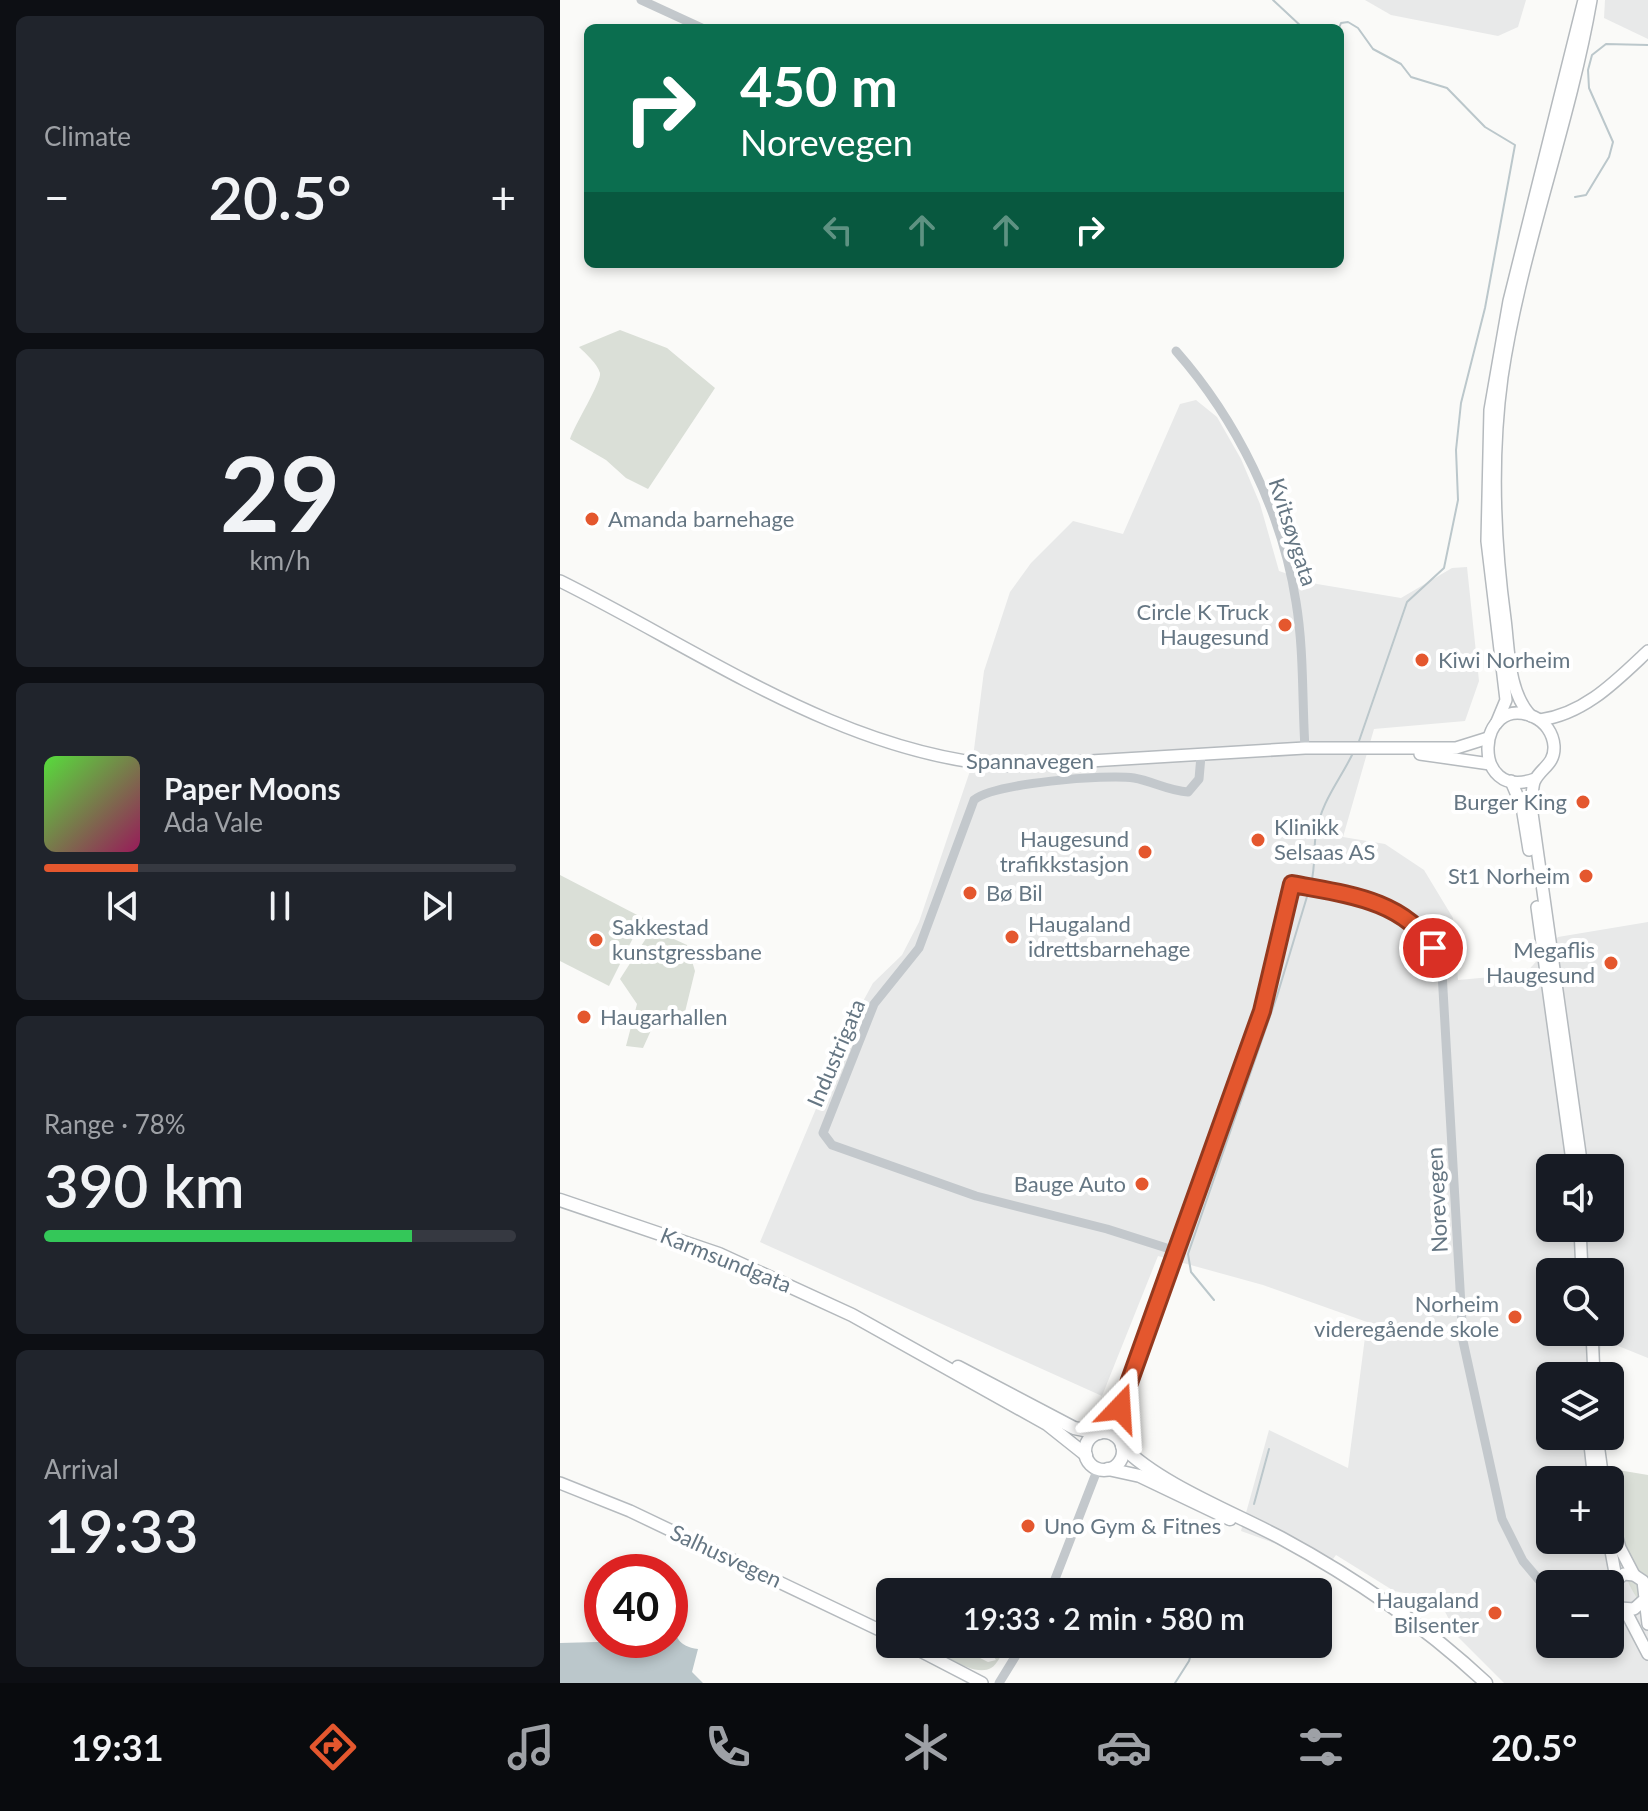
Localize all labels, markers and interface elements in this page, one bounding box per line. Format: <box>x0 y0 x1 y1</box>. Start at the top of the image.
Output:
text: 450 m <box>740 52 898 119</box>
icon: right <box>608 56 712 160</box>
text: Climate <box>44 120 131 152</box>
text: Norevegen <box>740 120 913 164</box>
text: 20.5° <box>208 161 352 233</box>
text: − <box>44 171 70 223</box>
text: + <box>490 171 516 223</box>
icon: left <box>816 208 860 252</box>
icon: ahead <box>900 208 944 252</box>
icon: ahead <box>984 208 1028 252</box>
icon: right <box>1068 208 1112 252</box>
text: 29 <box>220 429 340 554</box>
street label: Kvitsøygata <box>1263 475 1324 589</box>
place label: Amanda barnehage <box>608 505 794 532</box>
marker: Amanda barnehage <box>583 510 601 528</box>
text: km/h <box>250 544 310 576</box>
place label: Circle K Truck Haugesund <box>1136 598 1270 650</box>
marker: Circle K Truck Haugesund <box>1276 616 1294 634</box>
place label: Kiwi Norheim <box>1438 646 1570 673</box>
marker: Kiwi Norheim <box>1413 651 1431 669</box>
street label: Spannavegen <box>966 747 1094 774</box>
text: Paper Moons <box>164 770 341 806</box>
place label: Burger King <box>1453 788 1567 815</box>
marker: Burger King <box>1574 793 1592 811</box>
text: Ada Vale <box>164 806 263 838</box>
place label: Klinikk Selsaas AS <box>1274 813 1375 865</box>
place label: Haugesund trafikkstasjon <box>1000 825 1129 877</box>
marker: Klinikk Selsaas AS <box>1249 831 1267 849</box>
marker: Haugesund trafikkstasjon <box>1136 843 1154 861</box>
place label: St1 Norheim <box>1448 862 1570 889</box>
marker: St1 Norheim <box>1577 867 1595 885</box>
place label: Bø Bil <box>986 879 1043 906</box>
icon: previous <box>101 884 145 928</box>
icon: pause <box>258 884 302 928</box>
icon: next <box>415 884 459 928</box>
marker: Bø Bil <box>961 884 979 902</box>
place label: Haugaland idrettsbarnehage <box>1028 910 1191 962</box>
place label: Sakkestad kunstgressbane <box>612 913 762 965</box>
pin <box>1399 914 1467 982</box>
icon: arrive <box>1411 926 1455 970</box>
marker: Haugaland idrettsbarnehage <box>1003 928 1021 946</box>
marker: Sakkestad kunstgressbane <box>587 931 605 949</box>
place label: Megaflis Haugesund <box>1486 936 1595 988</box>
marker: Megaflis Haugesund <box>1602 954 1620 972</box>
street label: Industrigata <box>801 995 870 1111</box>
place label: Haugarhallen <box>600 1003 728 1030</box>
marker: Haugarhallen <box>575 1008 593 1026</box>
text: Range · 78% <box>44 1108 186 1140</box>
street label: Norevegen <box>1420 1147 1453 1254</box>
text: 390 km <box>44 1149 245 1221</box>
map controls <box>1536 1154 1624 1658</box>
button: sound <box>1536 1154 1624 1242</box>
place label: Bauge Auto <box>1014 1170 1126 1197</box>
marker: Bauge Auto <box>1133 1175 1151 1193</box>
street label: Karmsundgata <box>657 1221 796 1298</box>
button: search <box>1536 1258 1624 1346</box>
place label: Norheim videregående skole <box>1314 1290 1499 1342</box>
marker: Norheim videregående skole <box>1506 1308 1524 1326</box>
button: layers <box>1536 1362 1624 1450</box>
position arrow <box>1078 1366 1162 1450</box>
text: Arrival <box>44 1453 119 1485</box>
button: + <box>1536 1466 1624 1554</box>
text: 19:33 <box>44 1494 198 1566</box>
place label: Uno Gym & Fitnes <box>1044 1512 1221 1539</box>
marker: Uno Gym & Fitnes <box>1019 1517 1037 1535</box>
street label: Salhusvegen <box>666 1518 786 1593</box>
speed limit sign: 40 <box>584 1554 688 1658</box>
button: − <box>1536 1570 1624 1658</box>
place label: Haugaland Bilsenter <box>1376 1586 1479 1638</box>
text: 19:33 · 2 min · 580 m <box>963 1600 1245 1636</box>
marker: Haugaland Bilsenter <box>1486 1604 1504 1622</box>
icon: directions <box>305 1719 361 1775</box>
icon: music <box>503 1719 559 1775</box>
icon: phone <box>700 1719 756 1775</box>
icon: climate <box>898 1719 954 1775</box>
icon: car <box>1096 1719 1152 1775</box>
icon: filters <box>1293 1719 1349 1775</box>
text: 19:31 <box>71 1725 164 1769</box>
text: 20.5° <box>1491 1725 1577 1769</box>

